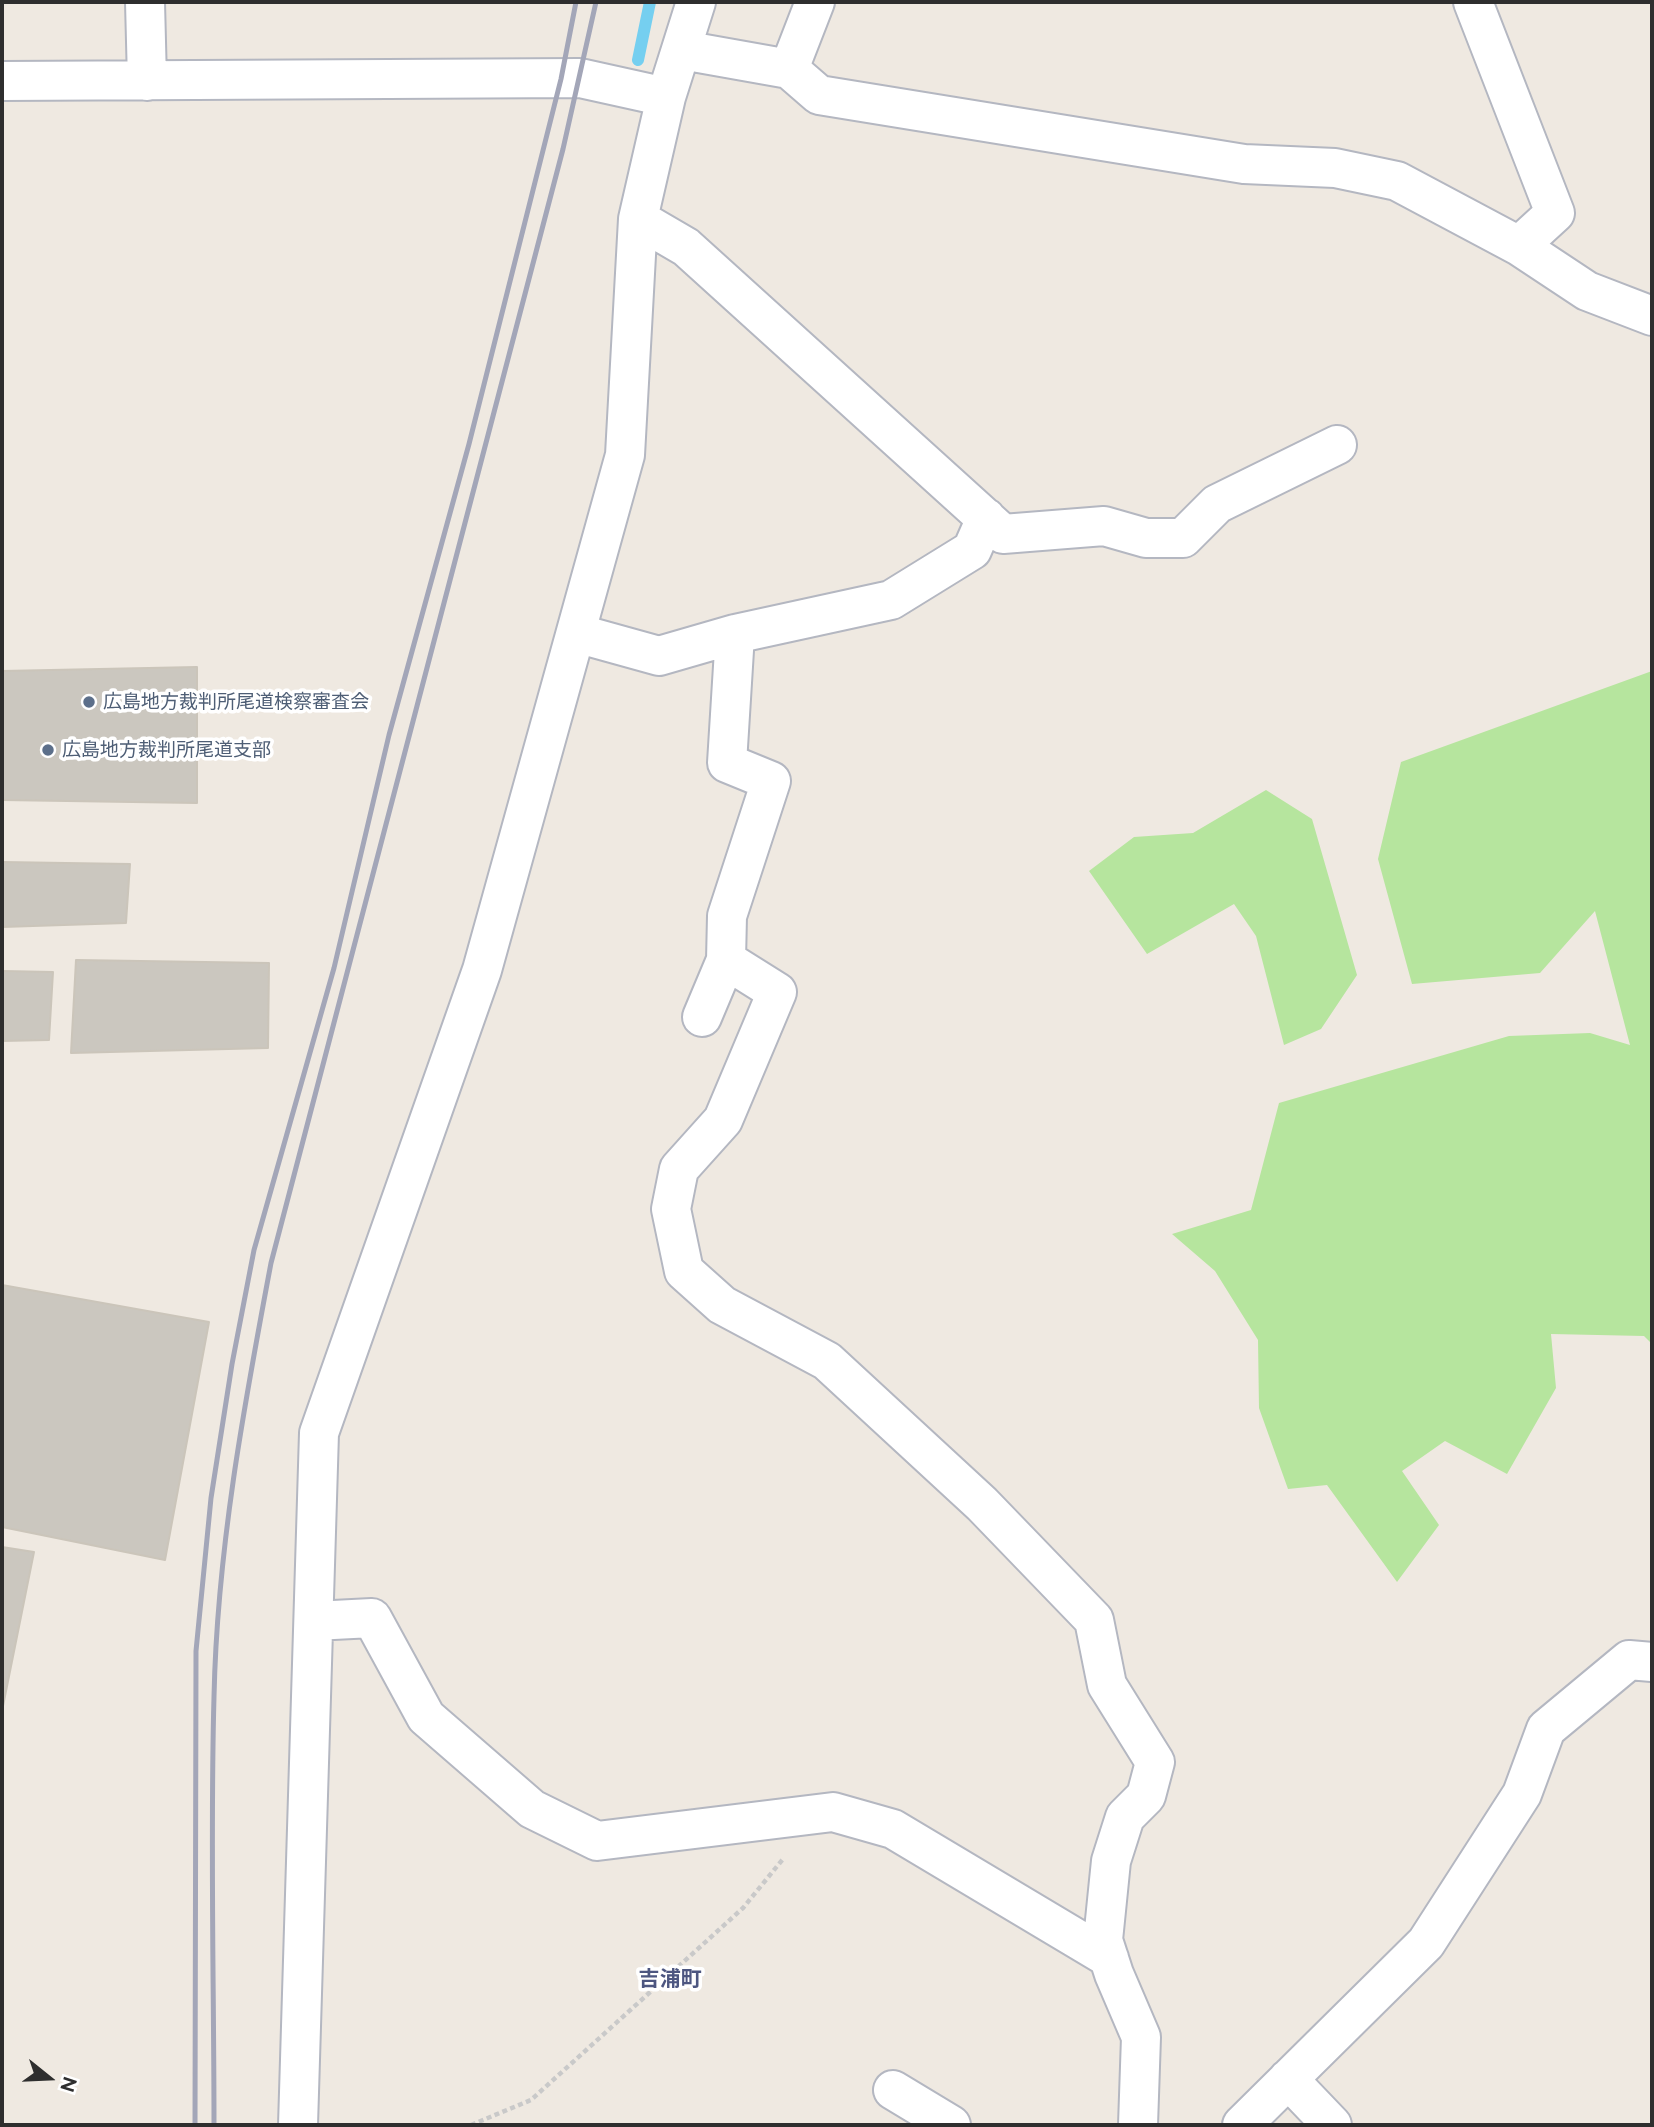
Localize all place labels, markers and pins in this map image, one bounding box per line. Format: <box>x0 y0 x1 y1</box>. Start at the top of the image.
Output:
place label: 広島地方裁判所尾道検察審査会 <box>103 691 369 713</box>
marker: 広島地方裁判所尾道検察審査会 <box>81 694 97 710</box>
place label: 広島地方裁判所尾道支部 <box>62 739 271 761</box>
marker: 広島地方裁判所尾道支部 <box>40 742 56 758</box>

